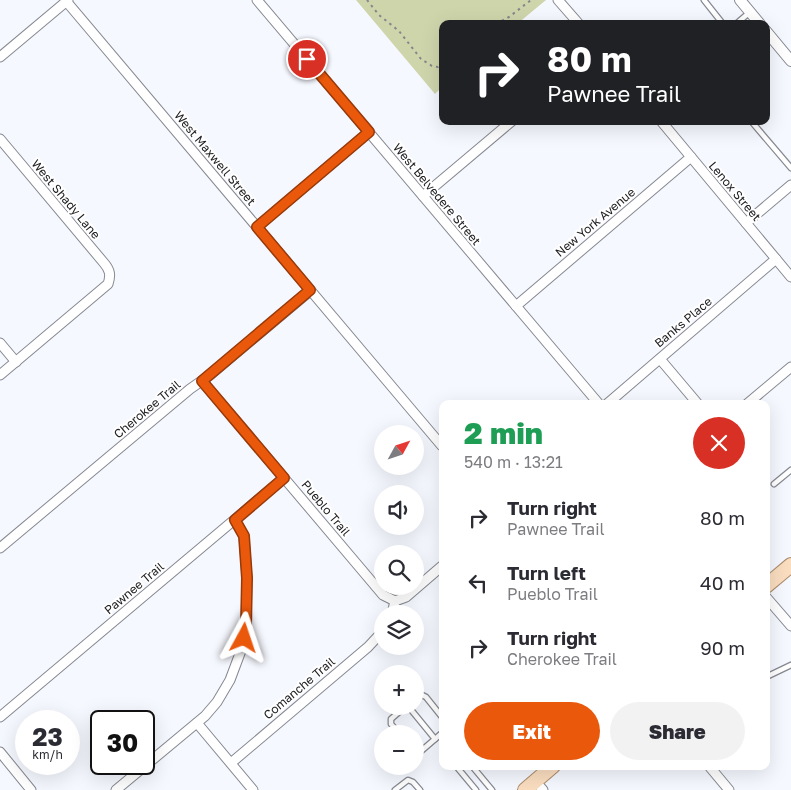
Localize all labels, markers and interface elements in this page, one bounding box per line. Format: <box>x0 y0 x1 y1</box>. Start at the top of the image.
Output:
pin <box>286 38 328 80</box>
text: 80 m <box>547 38 632 80</box>
icon: right <box>464 40 529 105</box>
icon: arrive <box>293 45 321 73</box>
text: Pawnee Trail <box>547 80 681 107</box>
street label: West Maxwell Street <box>171 108 259 208</box>
street label: West Belvedere Street <box>390 140 484 248</box>
street label: West Shady Lane <box>28 156 104 242</box>
street label: Lenox Street <box>706 158 764 224</box>
street label: New York Avenue <box>552 184 638 260</box>
street label: Banks Place <box>651 294 715 350</box>
street label: Cherokee Trail <box>111 377 184 441</box>
text: 2 min <box>464 415 543 451</box>
button: close <box>693 417 745 469</box>
north arrow <box>374 425 424 475</box>
map controls <box>374 425 424 775</box>
text: 540 m · 13:21 <box>464 452 563 472</box>
street label: Pueblo Trail <box>298 477 354 539</box>
button: sound <box>374 485 424 535</box>
text: Turn right <box>507 496 597 519</box>
icon: right <box>464 504 492 532</box>
text: 80 m <box>700 506 745 529</box>
text: Pawnee Trail <box>507 519 605 539</box>
button: search <box>374 545 424 595</box>
street label: Pawnee Trail <box>101 559 167 617</box>
text: Turn left <box>507 561 586 584</box>
icon: left <box>464 569 492 597</box>
text: 40 m <box>700 571 745 594</box>
text: Pueblo Trail <box>507 584 598 604</box>
button: layers <box>374 605 424 655</box>
position arrow <box>217 611 269 663</box>
text: Turn right <box>507 626 597 649</box>
icon: right <box>464 634 492 662</box>
text: 90 m <box>700 636 745 659</box>
text: Cherokee Trail <box>507 649 617 669</box>
street label: Comanche Trail <box>260 654 338 722</box>
button: + <box>374 665 424 715</box>
button: Exit <box>464 702 600 760</box>
button: Share <box>610 702 745 760</box>
speed limit sign: 30 <box>90 710 155 775</box>
text: 23 <box>32 721 63 752</box>
button: − <box>374 725 424 775</box>
text: km/h <box>32 747 63 762</box>

